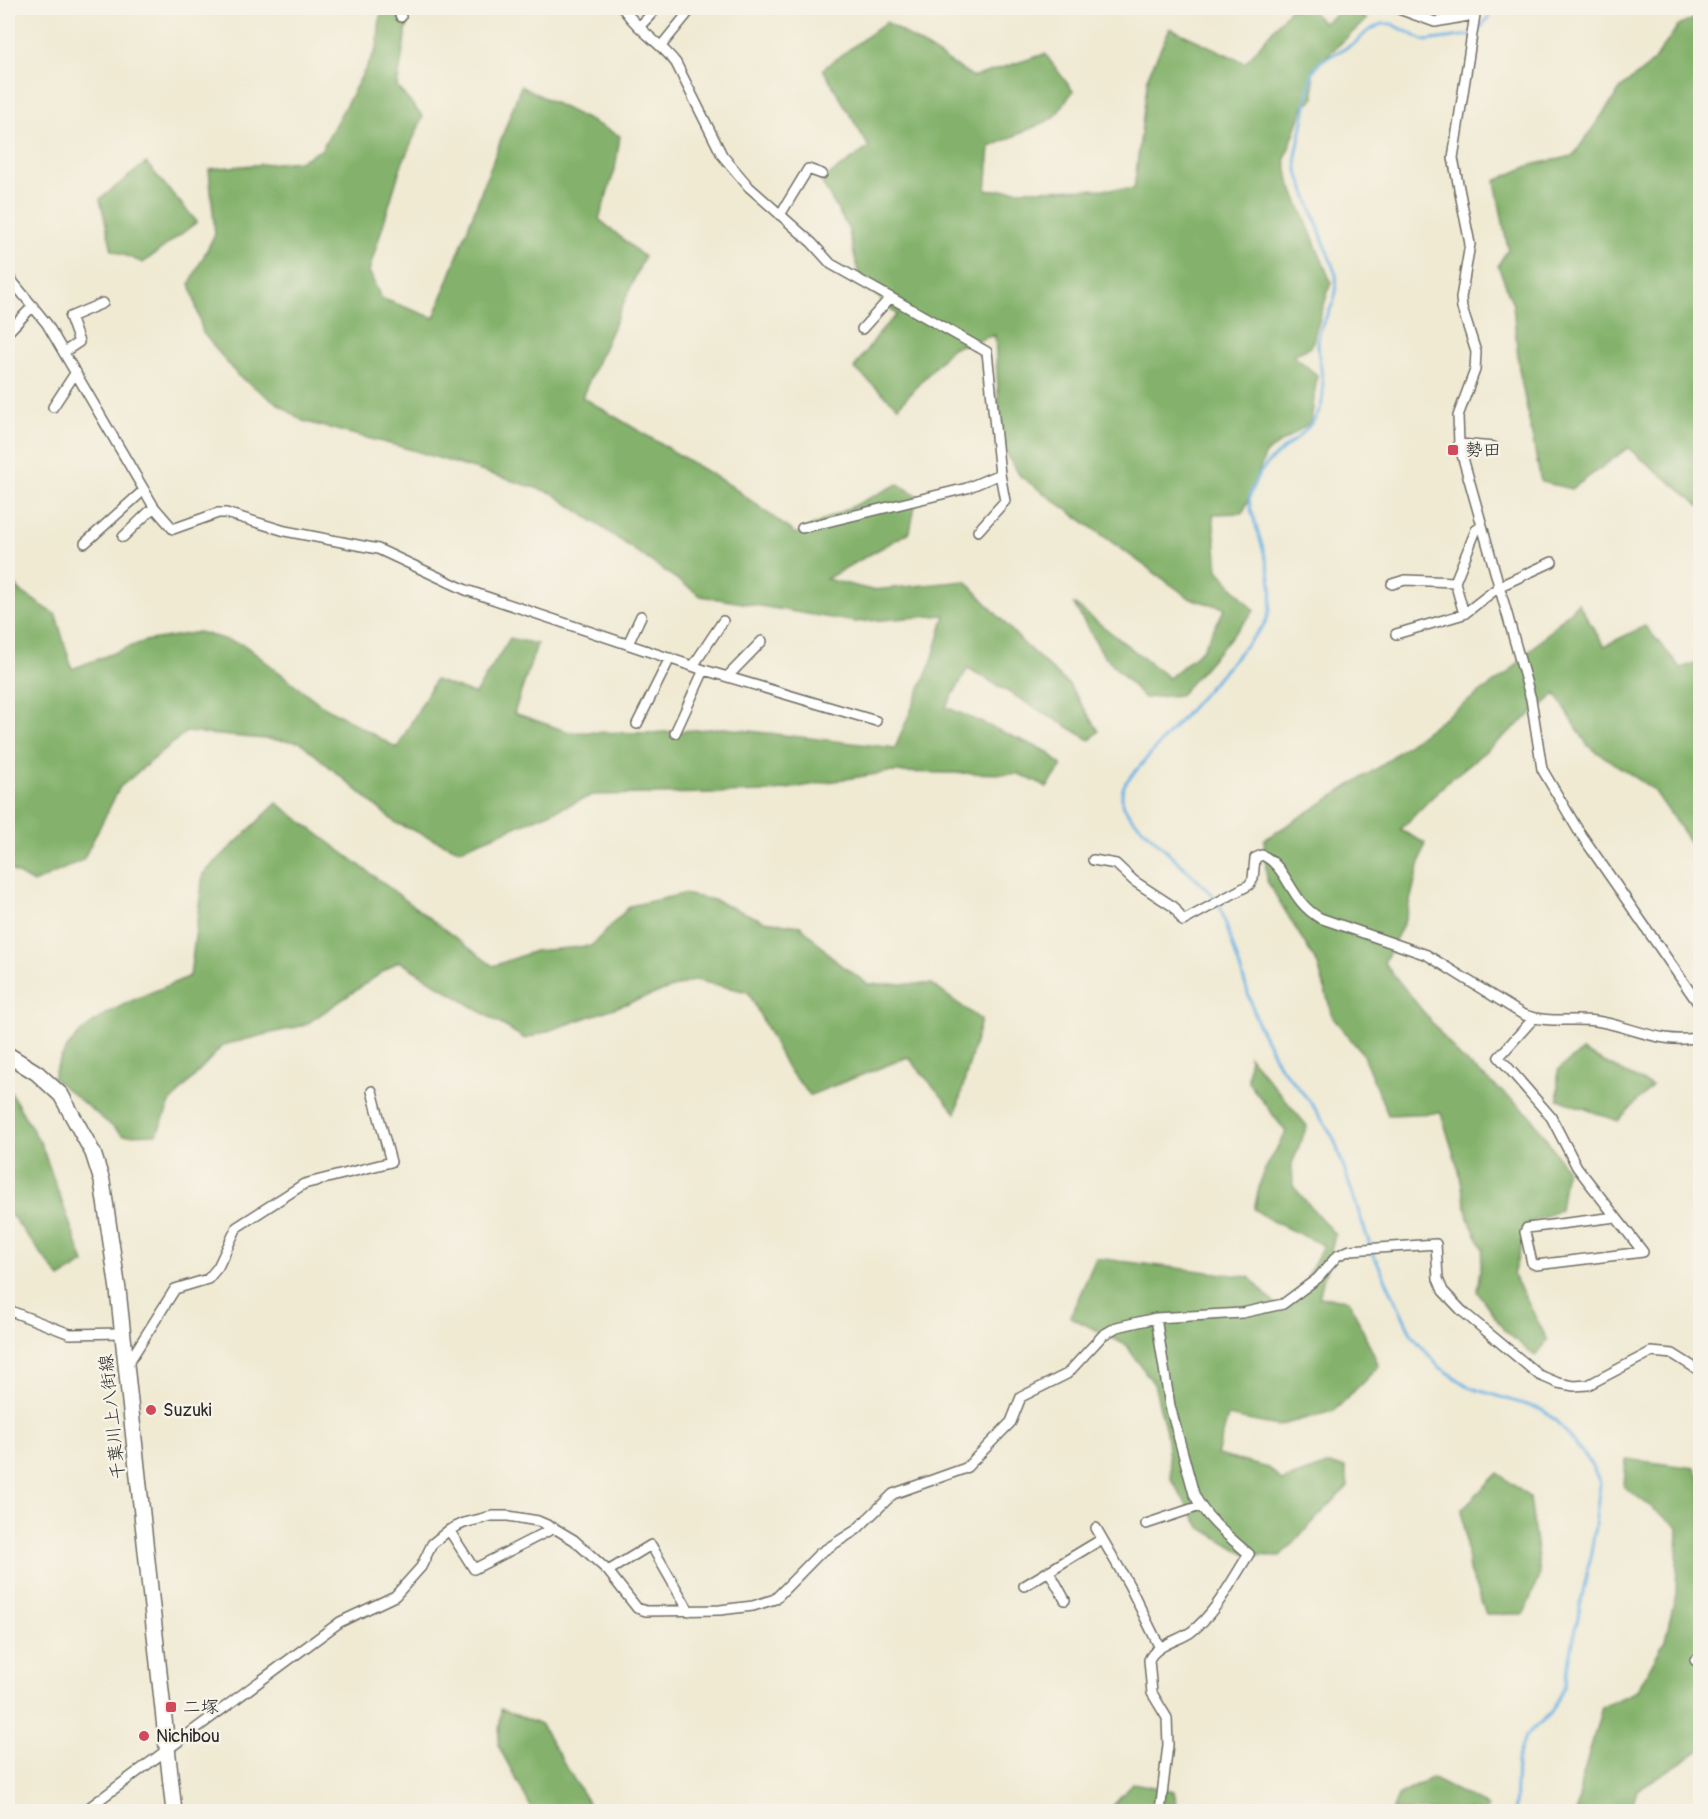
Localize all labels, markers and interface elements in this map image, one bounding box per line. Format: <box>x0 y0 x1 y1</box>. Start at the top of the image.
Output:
place label: 勢田 <box>1465 439 1501 462</box>
marker: 勢田 <box>1446 443 1460 457</box>
street label: 千葉川上八街線 <box>94 1353 131 1481</box>
place label: Suzuki <box>163 1399 212 1422</box>
marker: Suzuki <box>144 1403 158 1417</box>
place label: 二塚 <box>183 1696 219 1719</box>
marker: 二塚 <box>164 1700 178 1714</box>
place label: Nichibou <box>156 1725 220 1748</box>
marker: Nichibou <box>137 1729 151 1743</box>

